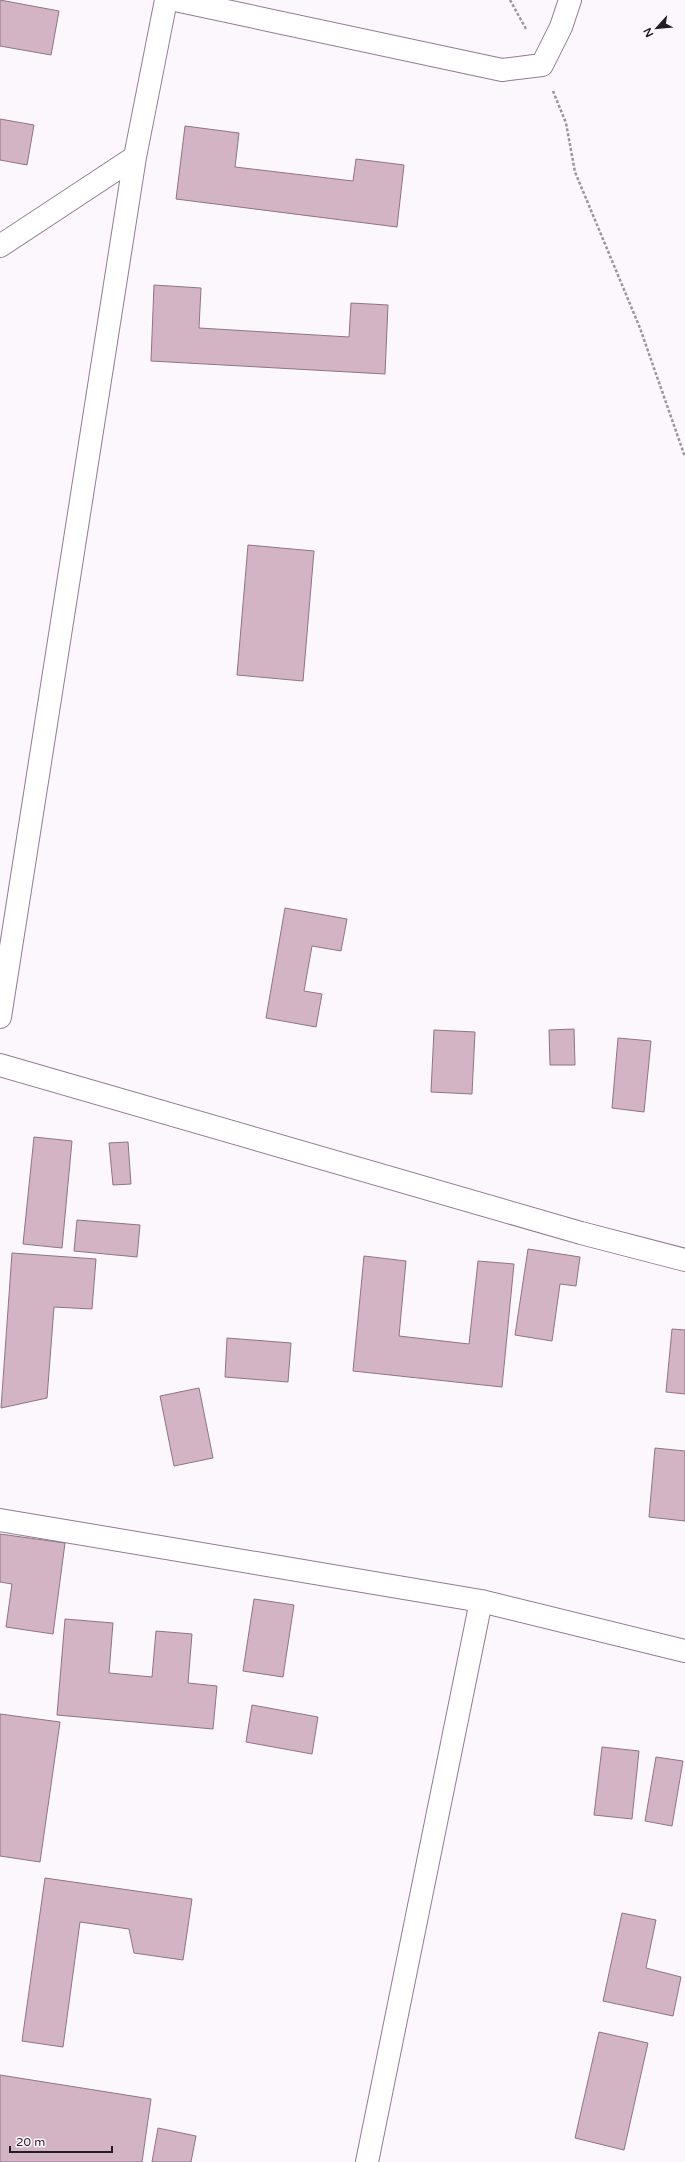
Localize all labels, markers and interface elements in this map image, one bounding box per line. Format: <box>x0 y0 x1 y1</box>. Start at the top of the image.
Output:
north arrow <box>637 8 677 48</box>
text: N <box>641 25 656 39</box>
scale bar <box>10 2128 112 2154</box>
text: 20 m <box>16 2135 45 2149</box>

